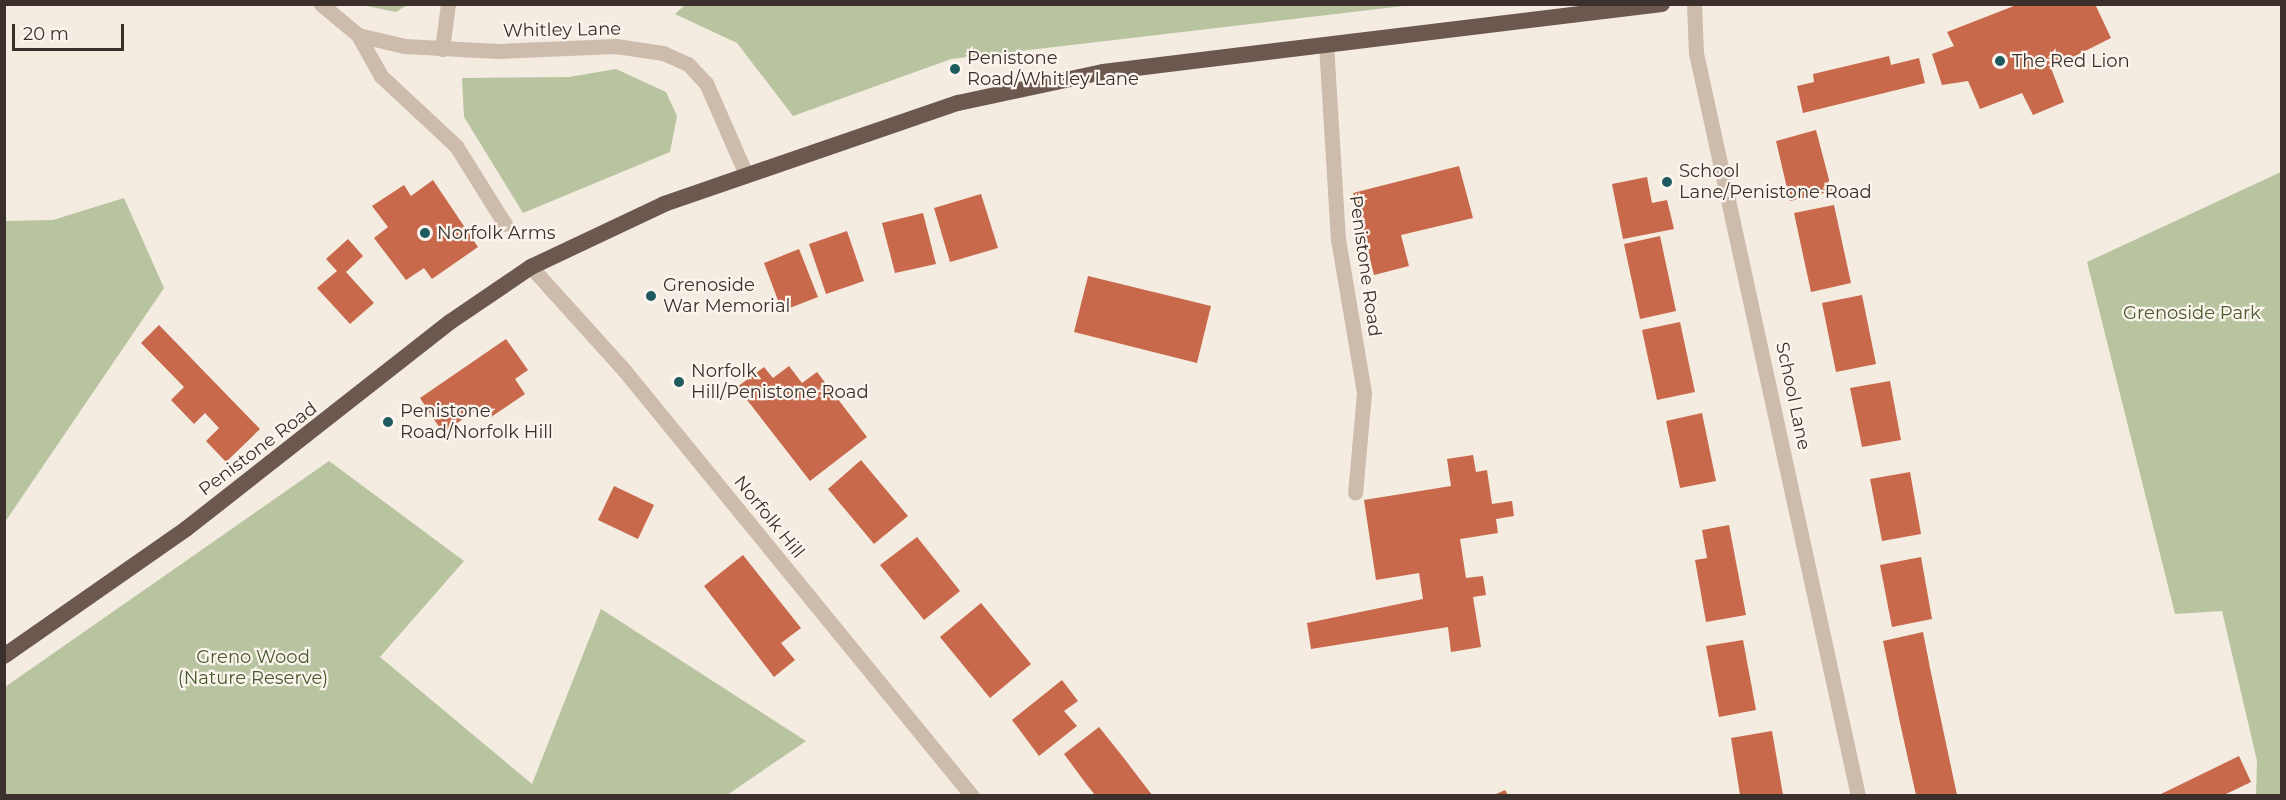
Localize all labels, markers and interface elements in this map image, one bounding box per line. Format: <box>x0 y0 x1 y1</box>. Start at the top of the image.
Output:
scale bar <box>15 12 128 50</box>
street label: Whitley Lane <box>503 18 621 42</box>
text: 20 m <box>23 23 69 45</box>
place label: Penistone Road/Whitley Lane <box>967 48 1139 90</box>
place label: The Red Lion <box>2012 50 2130 72</box>
marker: The Red Lion <box>1993 54 2007 68</box>
marker: Penistone Road/Whitley Lane <box>948 62 962 76</box>
place label: School Lane/Penistone Road <box>1679 161 1872 204</box>
marker: School Lane/Penistone Road <box>1660 175 1674 189</box>
street label: Penistone Road <box>1344 194 1386 338</box>
place label: Norfolk Arms <box>437 222 556 244</box>
marker: Norfolk Arms <box>418 226 432 240</box>
place label: Grenoside War Memorial <box>663 275 790 318</box>
marker: Grenoside War Memorial <box>644 289 658 303</box>
park label: Grenoside Park <box>2123 302 2261 324</box>
street label: School Lane <box>1771 340 1815 452</box>
place label: Norfolk Hill/Penistone Road <box>691 361 869 404</box>
marker: Norfolk Hill/Penistone Road <box>672 375 686 389</box>
street label: Penistone Road <box>195 398 321 500</box>
place label: Penistone Road/Norfolk Hill <box>400 401 553 444</box>
marker: Penistone Road/Norfolk Hill <box>381 415 395 429</box>
street label: Norfolk Hill <box>729 471 809 563</box>
park label: Greno Wood (Nature Reserve) <box>178 647 328 690</box>

